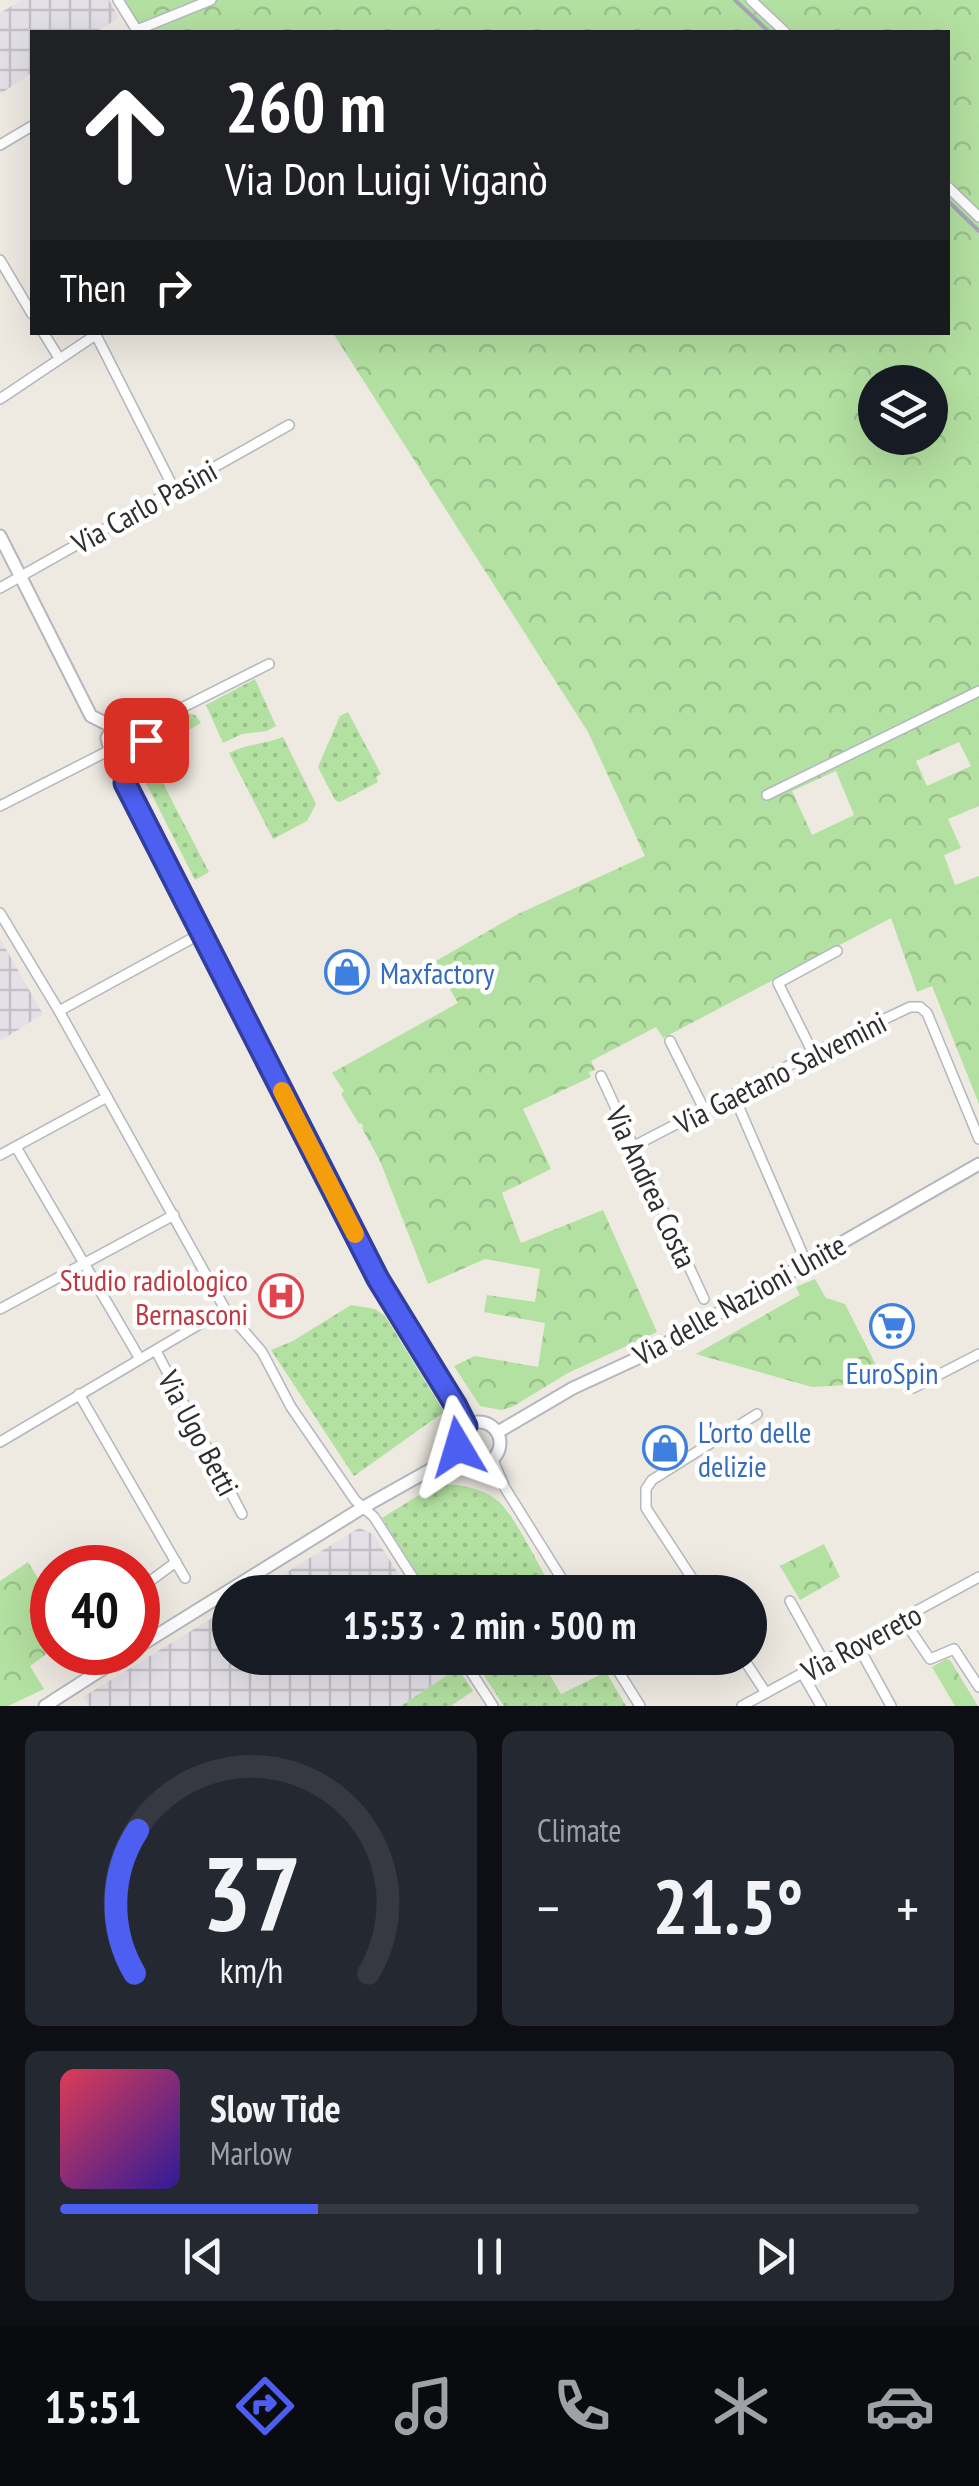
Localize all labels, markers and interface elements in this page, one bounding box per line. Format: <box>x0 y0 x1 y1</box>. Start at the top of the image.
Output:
text: 260 m <box>225 61 386 151</box>
icon: ahead <box>60 70 190 200</box>
text: Via Don Luigi Viganò <box>225 149 548 207</box>
icon: right <box>146 260 201 315</box>
text: Then <box>60 263 126 312</box>
map controls <box>858 365 948 455</box>
button: layers <box>858 365 948 455</box>
street label: Via Carlo Pasini <box>64 450 223 562</box>
pin <box>104 698 189 783</box>
icon: arrive <box>119 713 174 768</box>
shop icon: Maxfactory <box>324 949 370 995</box>
place label: Maxfactory <box>380 953 495 992</box>
street label: Via Gaetano Salvemini <box>667 1002 892 1143</box>
street label: Via Andrea Costa <box>597 1099 706 1274</box>
street label: Via delle Nazioni Unite <box>625 1224 852 1374</box>
place label: Studio radiologico Bernasconi <box>60 1260 248 1333</box>
hospital icon: Studio radiologico Bernasconi <box>258 1273 304 1319</box>
supermarket icon: EuroSpin <box>869 1303 915 1349</box>
place label: EuroSpin <box>846 1353 938 1392</box>
street label: Via Ugo Betti <box>149 1363 248 1502</box>
position arrow <box>406 1395 510 1499</box>
place label: L'orto delle delizie <box>698 1412 811 1485</box>
shop icon: L'orto delle delizie <box>642 1425 688 1471</box>
speed limit sign: 40 <box>30 1545 160 1675</box>
street label: Via Rovereto <box>793 1594 928 1690</box>
text: 15:53 · 2 min · 500 m <box>343 1600 636 1649</box>
text: Climate <box>537 1809 621 1851</box>
text: 37 <box>201 1825 301 1960</box>
text: 21.5° <box>653 1858 803 1955</box>
text: − <box>537 1872 560 1943</box>
text: + <box>896 1872 919 1943</box>
text: km/h <box>219 1947 283 1993</box>
text: Slow Tide <box>210 2083 341 2132</box>
text: Marlow <box>210 2132 292 2174</box>
icon: previous <box>176 2229 231 2284</box>
icon: pause <box>462 2229 517 2284</box>
icon: next <box>748 2229 803 2284</box>
icon: directions <box>230 2371 300 2441</box>
icon: music <box>389 2371 459 2441</box>
icon: phone <box>547 2371 617 2441</box>
icon: climate <box>706 2371 776 2441</box>
icon: car <box>865 2371 935 2441</box>
text: 15:51 <box>44 2377 142 2435</box>

